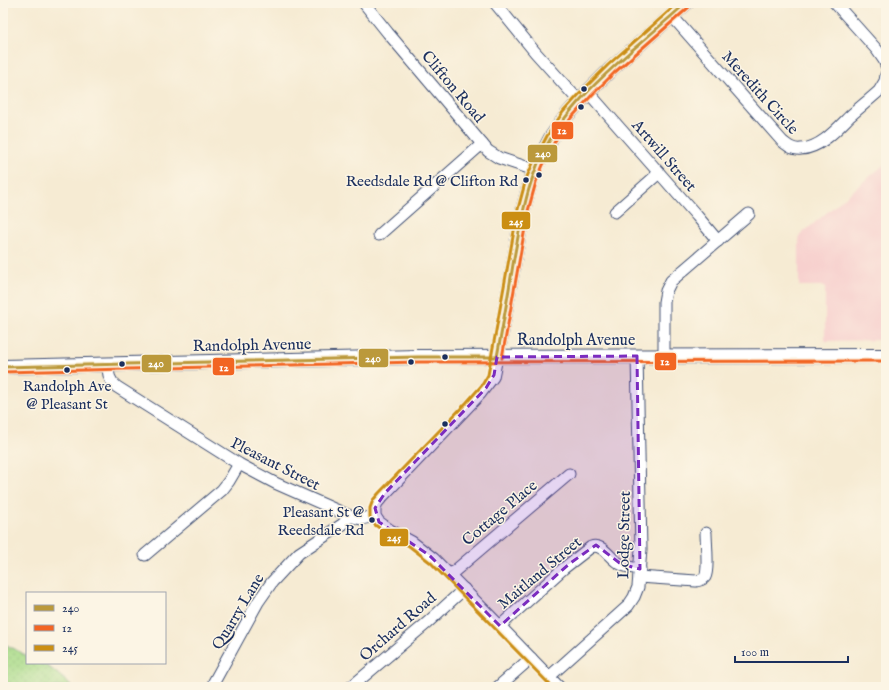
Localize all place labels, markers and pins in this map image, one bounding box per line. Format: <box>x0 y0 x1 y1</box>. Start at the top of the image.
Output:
unlabelled marker <box>579 84 589 94</box>
unlabelled marker <box>576 102 586 112</box>
unlabelled marker <box>534 170 544 180</box>
place label: Reedsdale Rd @ Clifton Rd <box>346 172 519 191</box>
marker: Reedsdale Rd @ Clifton Rd <box>521 175 531 185</box>
unlabelled marker <box>440 352 450 362</box>
unlabelled marker <box>406 357 416 367</box>
unlabelled marker <box>117 359 127 369</box>
marker: Randolph Ave @ Pleasant St <box>62 365 72 375</box>
place label: Randolph Ave @ Pleasant St <box>23 377 111 414</box>
unlabelled marker <box>440 419 450 429</box>
place label: Pleasant St @ Reedsdale Rd <box>278 503 365 540</box>
marker: Pleasant St @ Reedsdale Rd <box>367 515 377 525</box>

